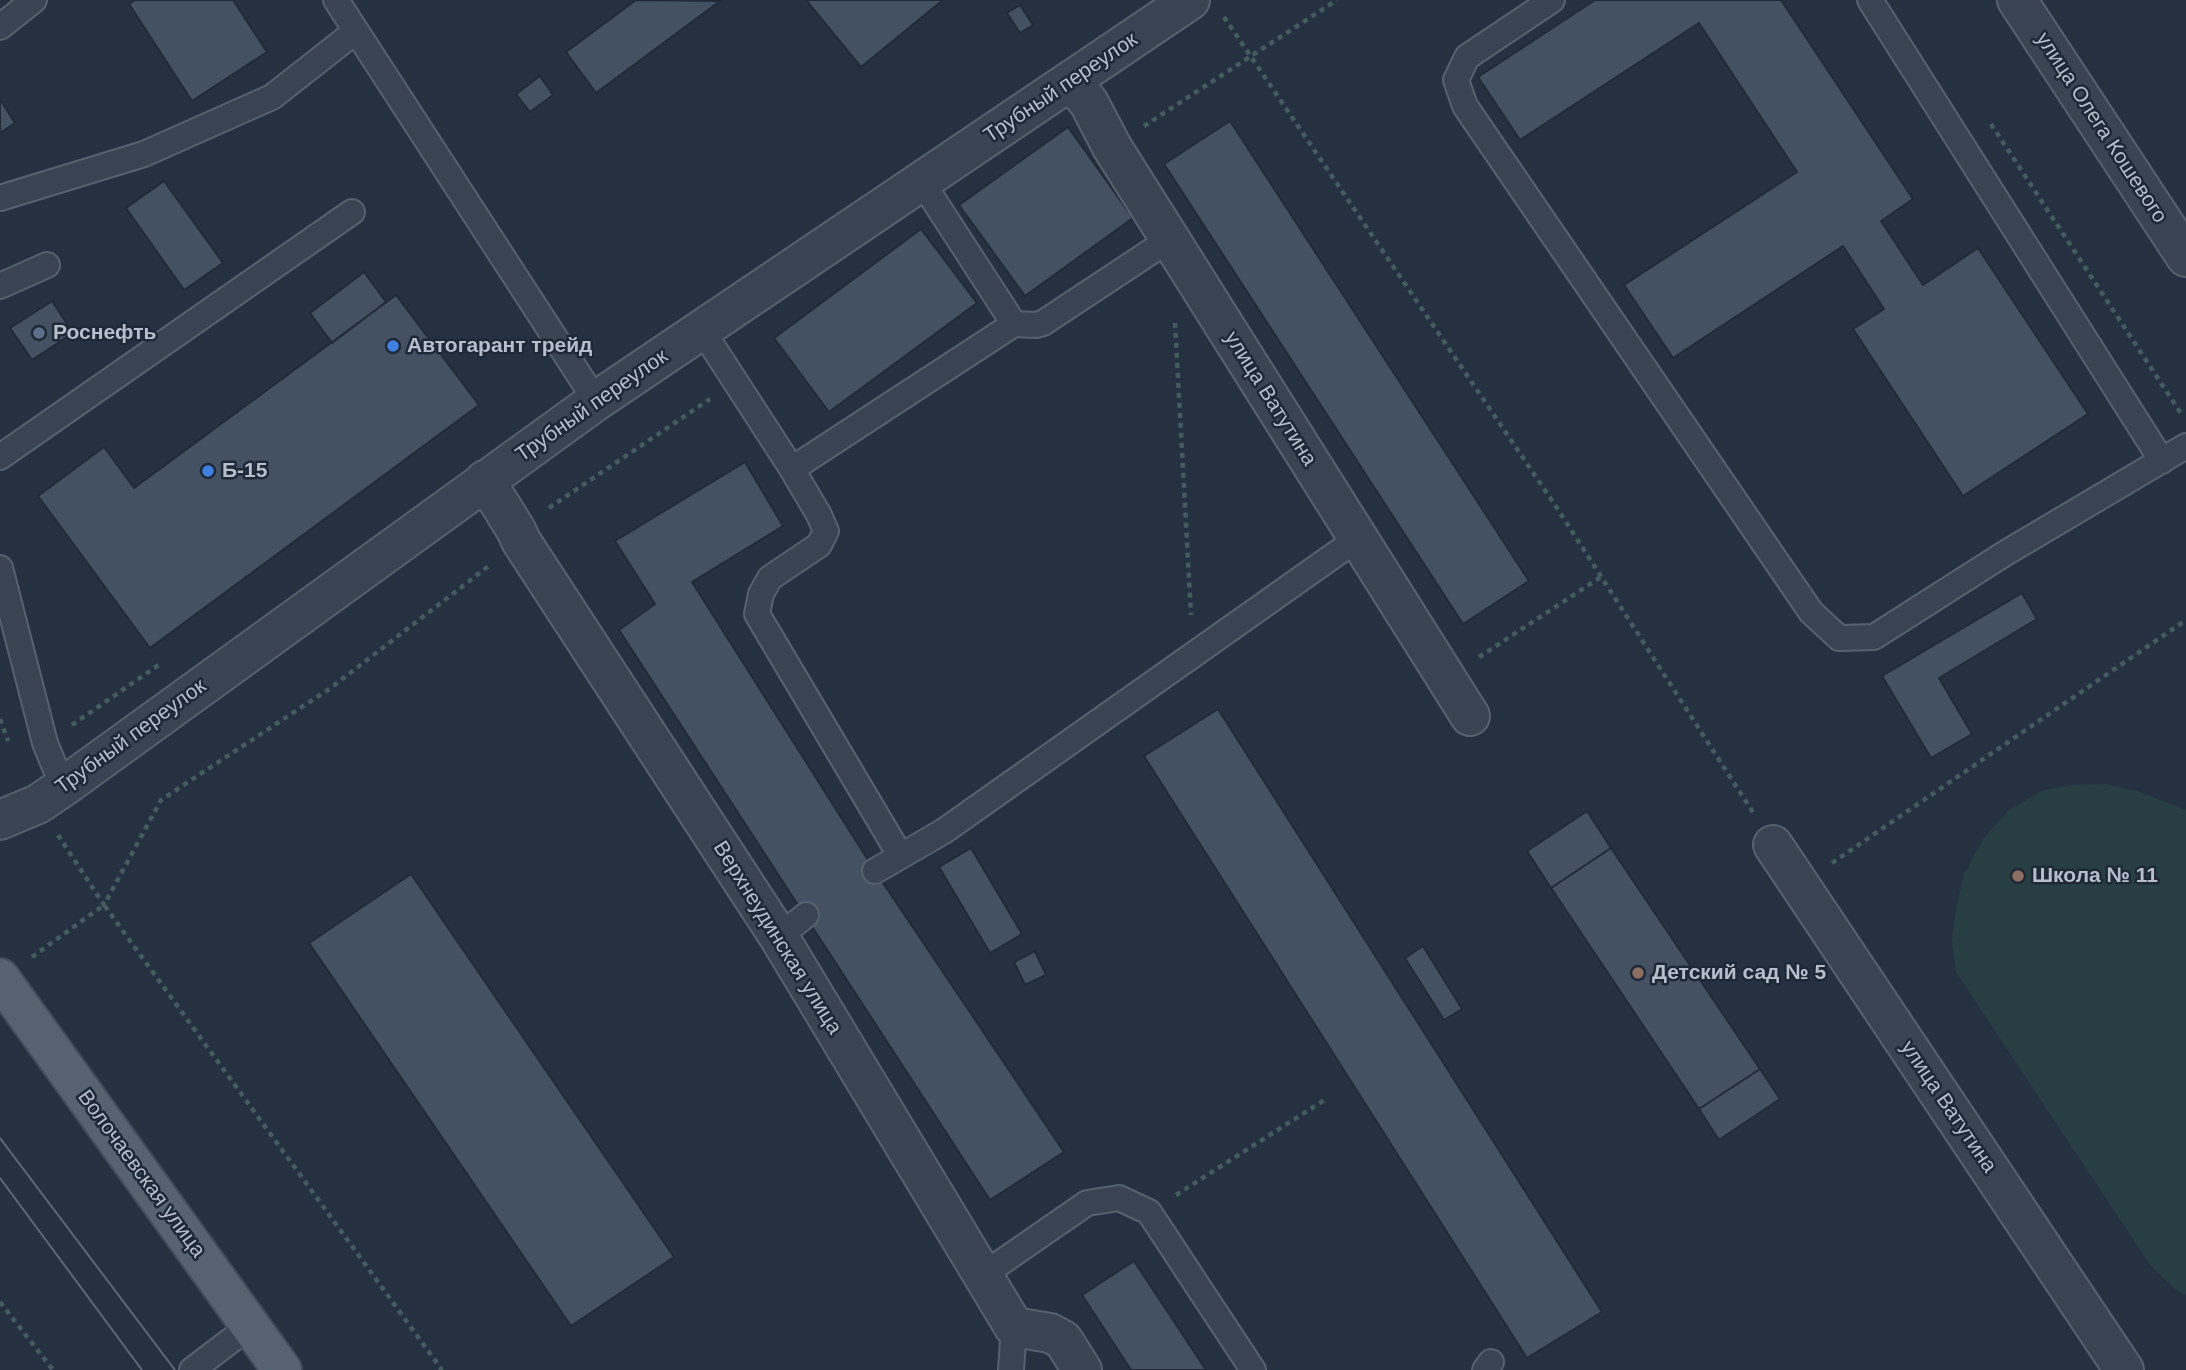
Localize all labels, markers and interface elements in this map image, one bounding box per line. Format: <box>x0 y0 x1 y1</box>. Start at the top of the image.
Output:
street label: Трубный переулок <box>979 27 1143 149</box>
street label: улица Олега Кошевого <box>2030 28 2172 228</box>
place label: Роснефть <box>53 320 156 346</box>
marker: Роснефть <box>31 325 47 341</box>
street label: улица Ватутина <box>1219 327 1321 471</box>
place label: Автогарант трейд <box>407 333 592 359</box>
marker: Автогарант трейд <box>385 338 401 354</box>
street label: Трубный переулок <box>511 344 673 468</box>
place label: Б-15 <box>222 458 267 484</box>
marker: Б-15 <box>200 463 216 479</box>
street label: Трубный переулок <box>51 674 211 800</box>
street label: Верхнеудинская улица <box>707 837 847 1039</box>
place label: Школа № 11 <box>2032 863 2158 889</box>
marker: Школа № 11 <box>2010 868 2026 884</box>
place label: Детский сад № 5 <box>1652 960 1826 986</box>
marker: Детский сад № 5 <box>1630 965 1646 981</box>
street label: улица Ватутина <box>1895 1036 2001 1178</box>
street label: Волочаевская улица <box>72 1085 210 1263</box>

